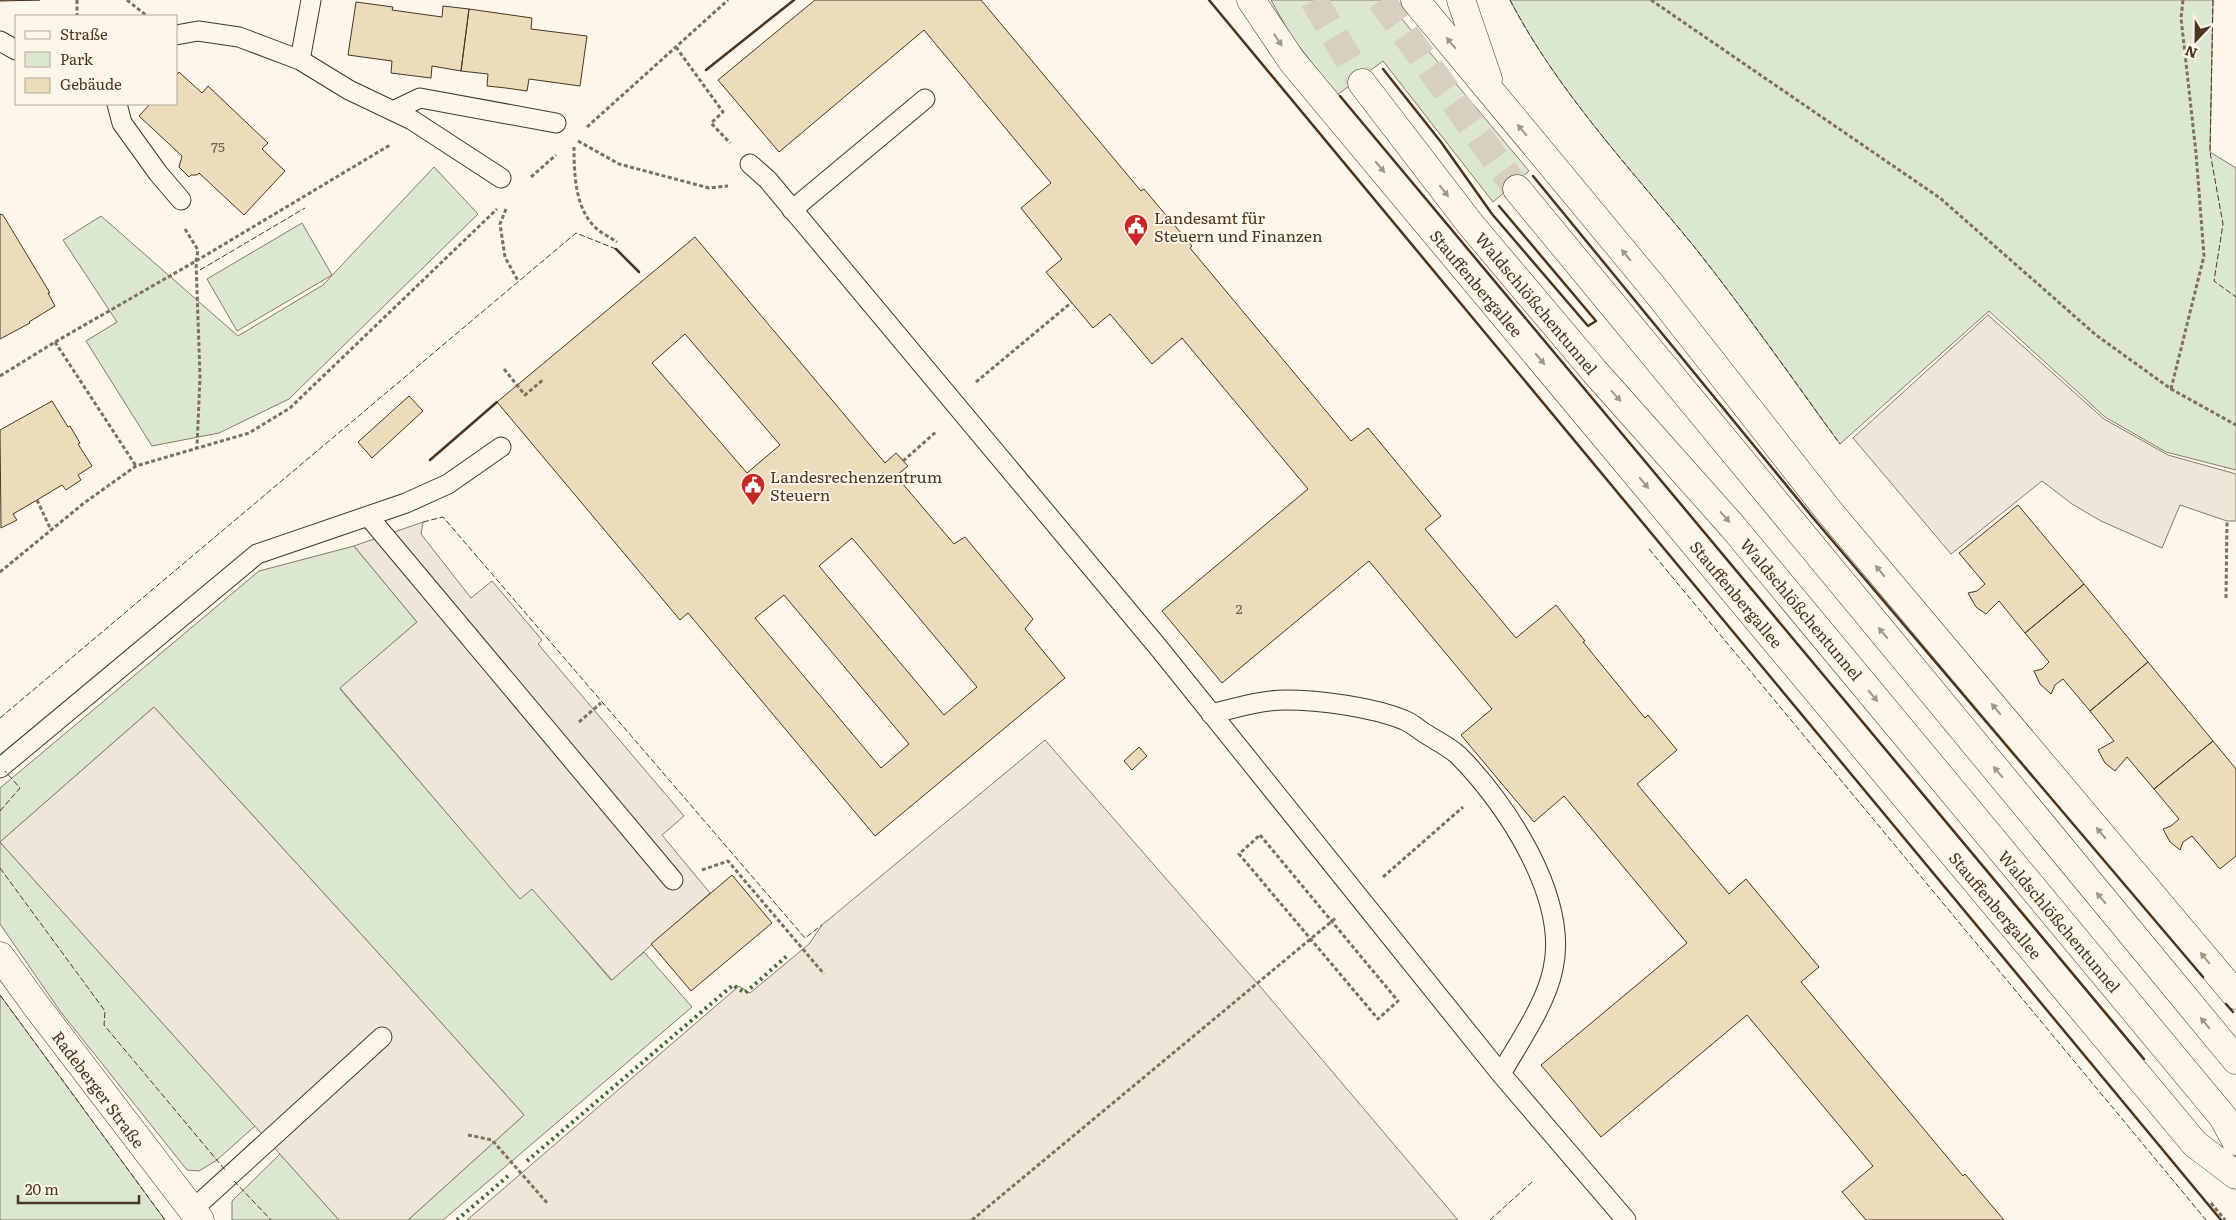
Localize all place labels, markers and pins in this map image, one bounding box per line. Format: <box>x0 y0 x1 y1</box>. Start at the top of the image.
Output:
place label: Landesamt für Steuern und Finanzen <box>1154 205 1323 247</box>
public building icon: Landesamt für Steuern und Finanzen <box>1123 213 1149 247</box>
place label: Landesrechenzentrum Steuern <box>770 464 943 506</box>
public building icon: Landesrechenzentrum Steuern <box>740 472 766 506</box>

